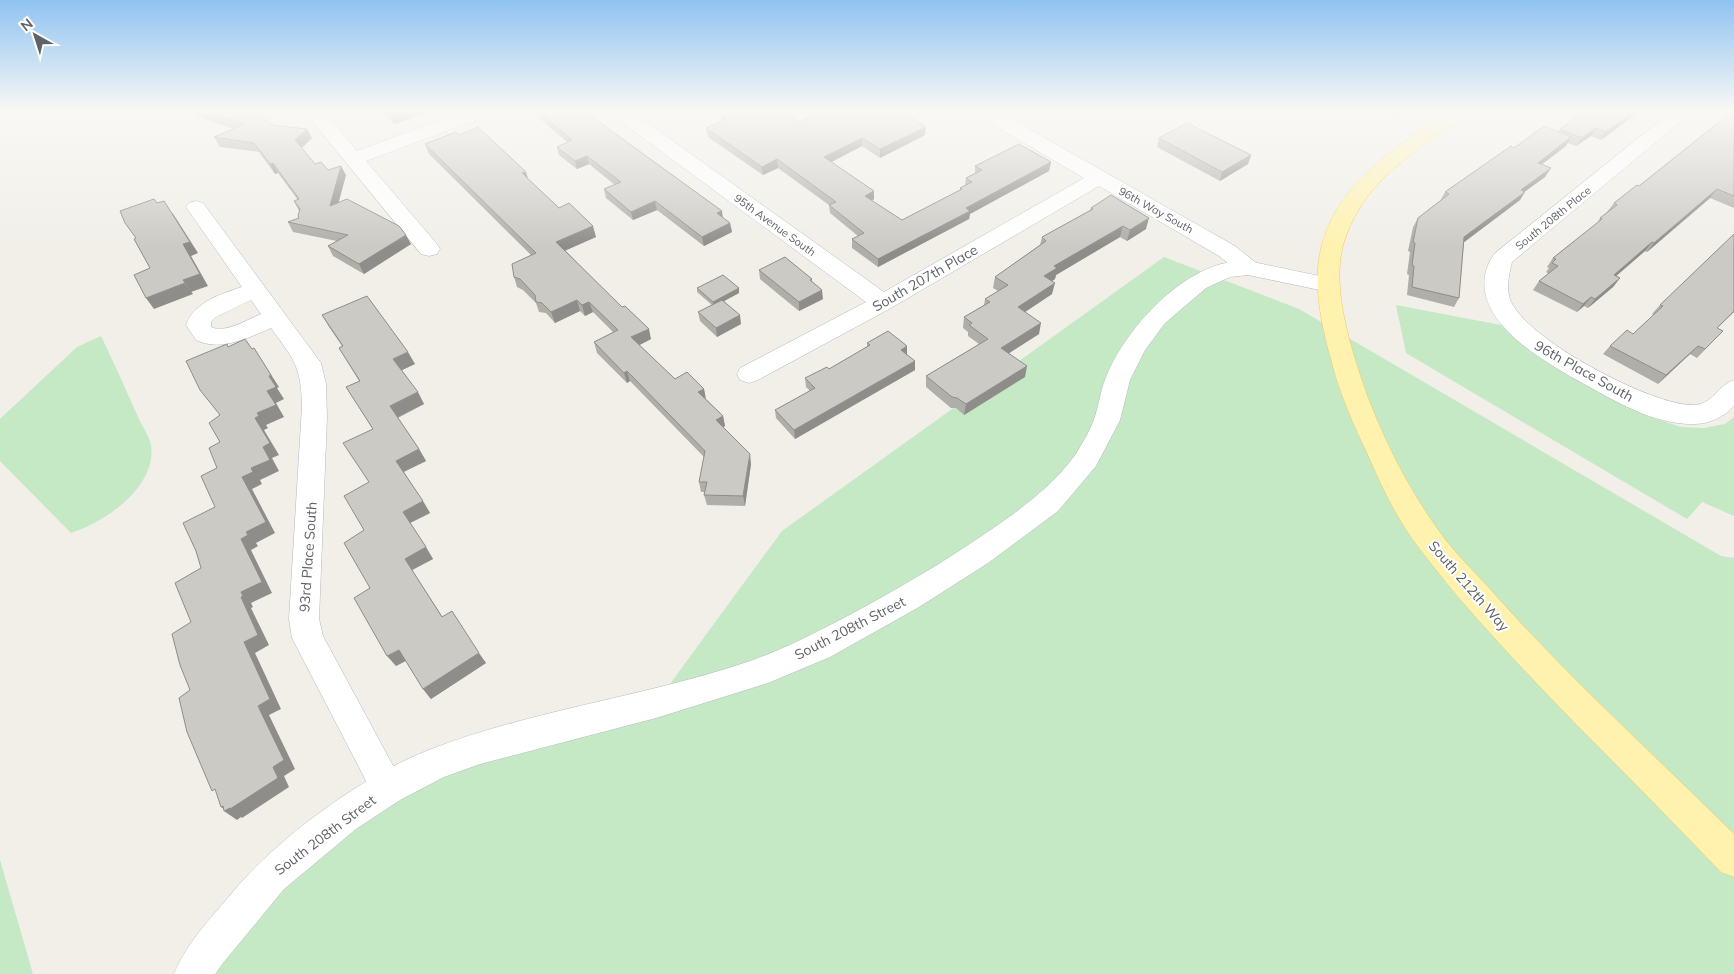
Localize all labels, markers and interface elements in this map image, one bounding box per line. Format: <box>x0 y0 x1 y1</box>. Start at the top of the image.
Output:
north arrow <box>10 10 60 60</box>
text: N <box>17 15 37 35</box>
street label: South 208th Place <box>1512 183 1594 253</box>
street label: 96th Way South <box>1116 184 1196 236</box>
street label: 95th Avenue South <box>732 191 818 259</box>
street label: South 207th Place <box>869 241 981 315</box>
street label: 96th Place South <box>1531 336 1637 406</box>
street label: 93rd Place South <box>295 501 321 613</box>
street label: South 212th Way <box>1425 537 1514 635</box>
street label: South 208th Street <box>791 592 909 664</box>
street label: South 208th Street <box>271 791 379 879</box>

